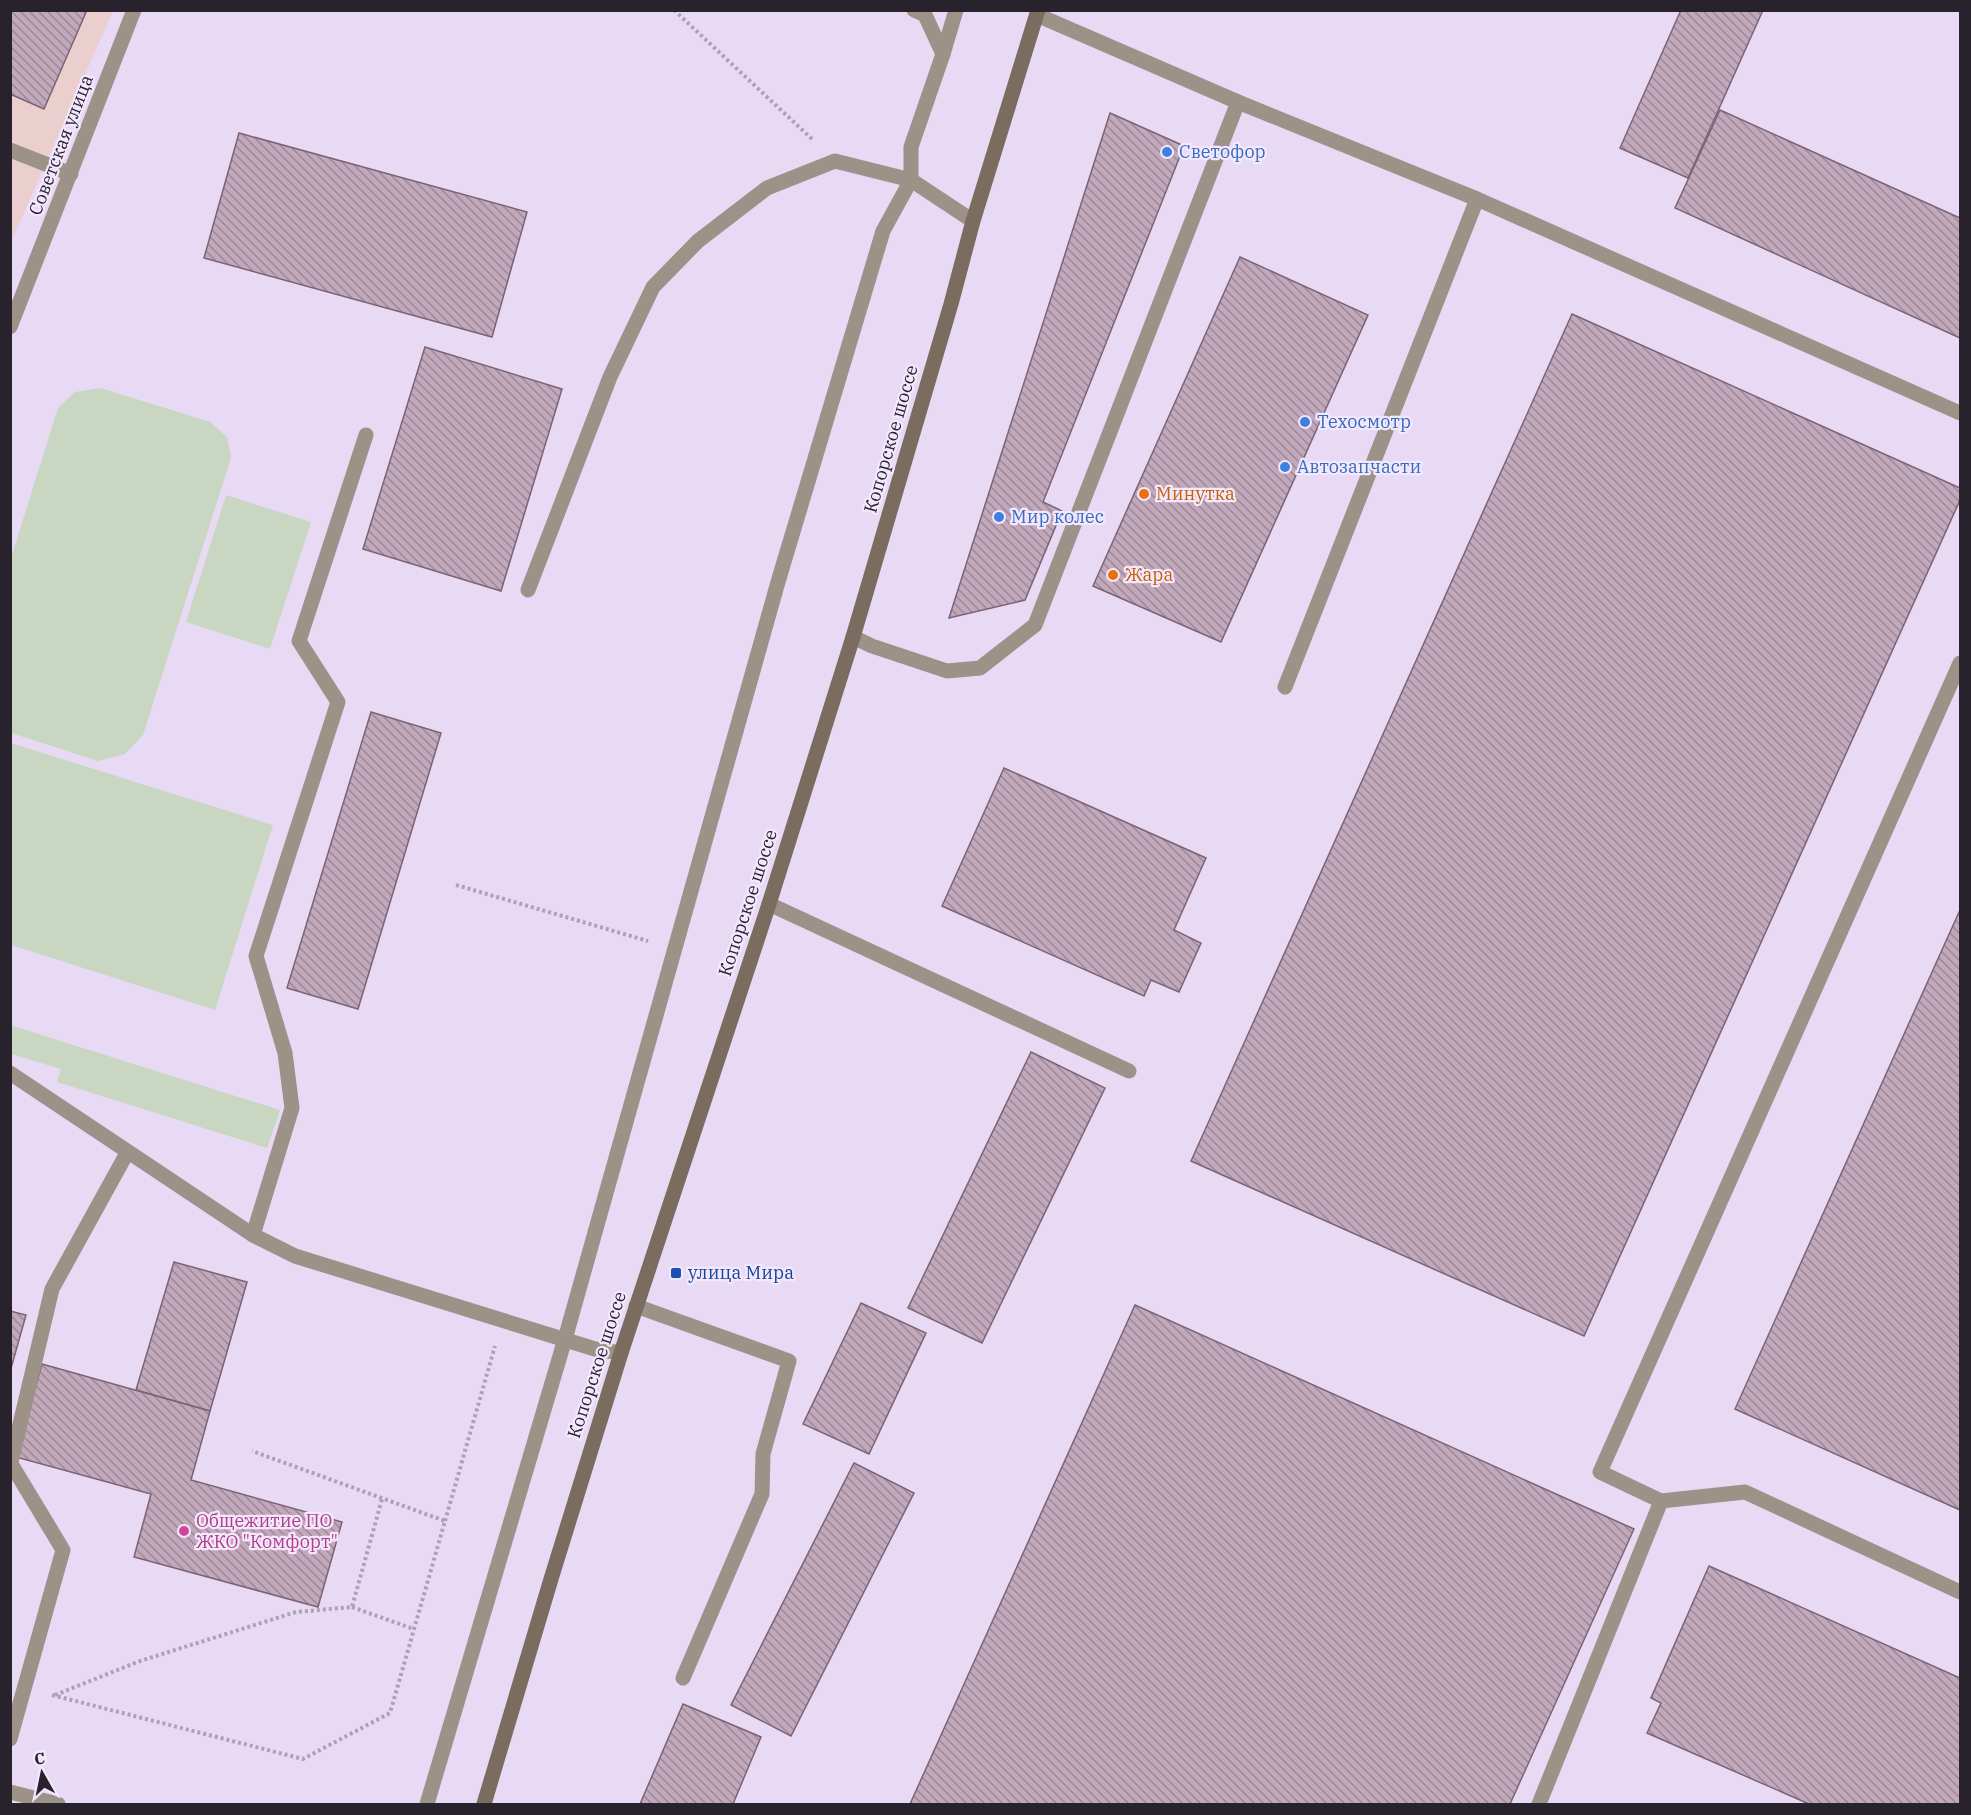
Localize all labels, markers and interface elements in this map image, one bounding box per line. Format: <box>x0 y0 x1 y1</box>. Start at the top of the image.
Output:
street label: Советская улица <box>23 71 98 218</box>
place label: Светофор <box>1179 140 1266 163</box>
marker: Светофор <box>1160 145 1174 159</box>
street label: Копорское шоссе <box>858 362 923 515</box>
place label: Техосмотр <box>1317 410 1411 433</box>
marker: Техосмотр <box>1298 415 1312 429</box>
place label: Автозапчасти <box>1297 455 1421 478</box>
marker: Автозапчасти <box>1278 460 1292 474</box>
place label: Минутка <box>1156 482 1235 505</box>
marker: Минутка <box>1137 487 1151 501</box>
place label: Мир колес <box>1011 505 1104 528</box>
marker: Мир колес <box>992 510 1006 524</box>
place label: Жара <box>1125 563 1173 586</box>
marker: Жара <box>1106 568 1120 582</box>
street label: Копорское шоссе <box>713 827 782 979</box>
place label: улица Мира <box>688 1261 794 1284</box>
marker: улица Мира <box>669 1266 683 1280</box>
street label: Копорское шоссе <box>562 1289 631 1441</box>
place label: Общежитие ПО ЖКО "Комфорт" <box>196 1509 338 1553</box>
marker: Общежитие ПО ЖКО "Комфорт" <box>177 1524 191 1538</box>
north arrow <box>12 1743 72 1803</box>
text: С <box>33 1747 46 1769</box>

